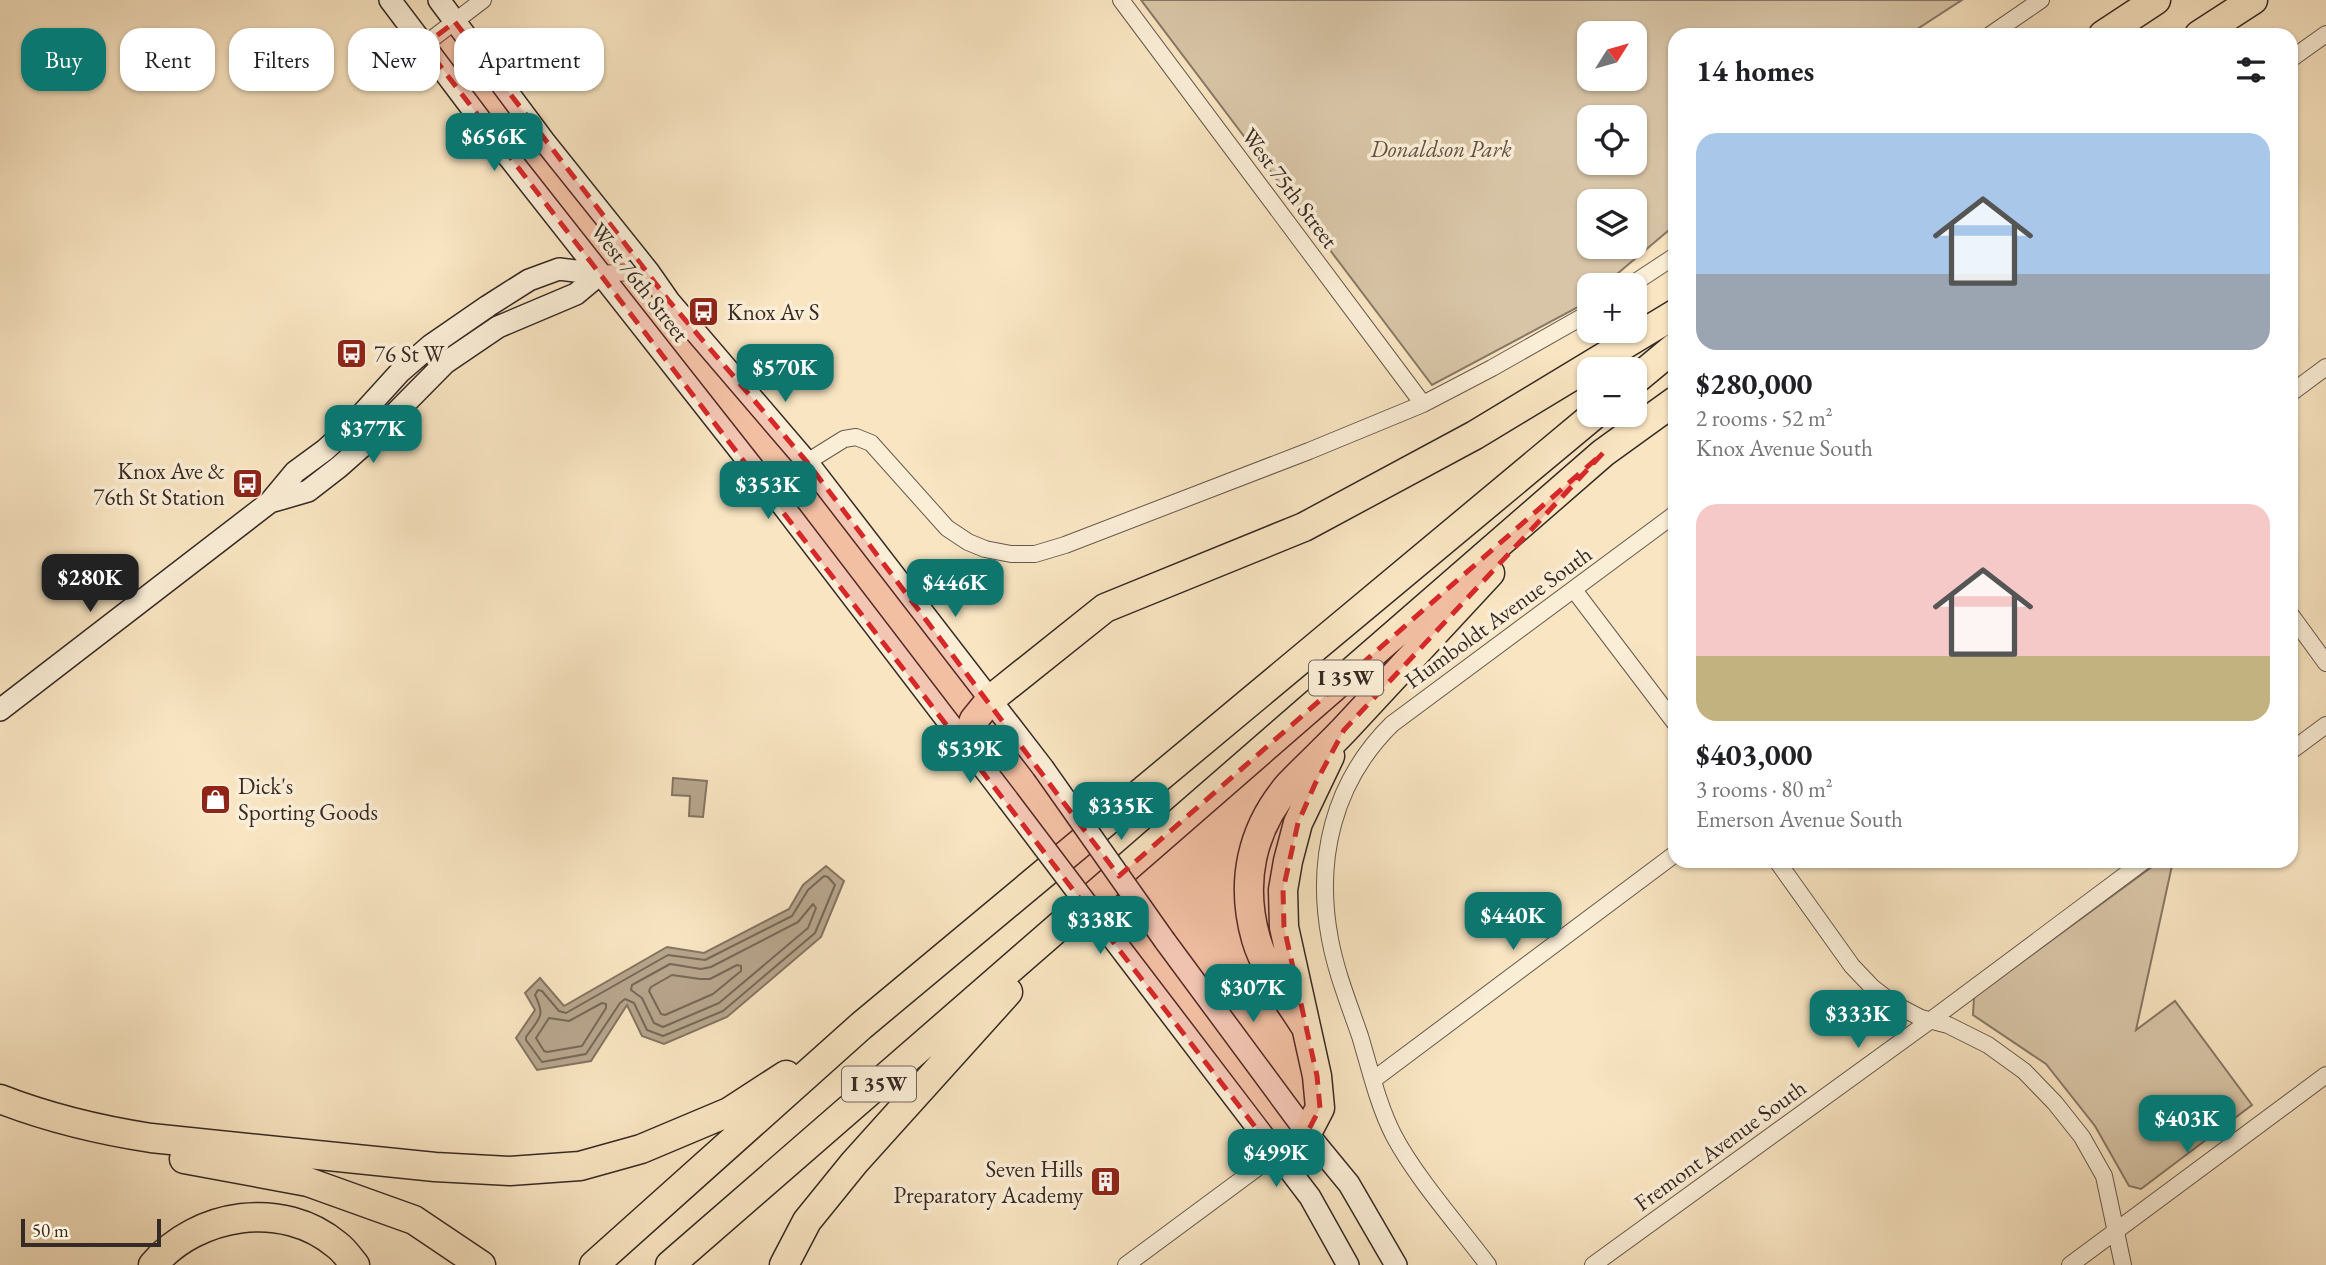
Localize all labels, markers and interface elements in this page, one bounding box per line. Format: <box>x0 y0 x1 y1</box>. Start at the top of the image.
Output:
north arrow <box>1577 21 1647 91</box>
map controls <box>1577 21 1647 427</box>
chip: Buy <box>21 28 106 91</box>
chip: Rent <box>120 28 215 91</box>
chip: Filters <box>229 28 334 91</box>
chip: New <box>348 28 440 91</box>
chip: Apartment <box>454 28 604 91</box>
text: 14 homes <box>1696 51 1814 90</box>
icon: filters <box>2232 51 2270 89</box>
button: locate <box>1577 105 1647 175</box>
pin: $656K <box>445 114 543 173</box>
text: $656K <box>462 121 526 151</box>
street label: West 75th Street <box>1235 122 1346 255</box>
park label: Donaldson Park <box>1369 134 1512 164</box>
icon: home <box>1920 178 2046 304</box>
button: layers <box>1577 189 1647 259</box>
street label: West 76th Street <box>584 216 696 348</box>
button: + <box>1577 273 1647 343</box>
bus stop icon: Knox Av S <box>687 295 721 329</box>
place label: Knox Av S <box>727 297 820 327</box>
bus stop icon: 76 St W <box>334 337 368 371</box>
place label: 76 St W <box>374 339 445 369</box>
pin: $570K <box>736 344 834 404</box>
text: $570K <box>753 352 817 382</box>
button: − <box>1577 357 1647 427</box>
text: $280,000 <box>1696 364 1812 403</box>
text: 2 rooms · 52 m² <box>1696 403 1833 433</box>
pin: $377K <box>324 406 422 465</box>
text: $377K <box>341 413 405 443</box>
text: Knox Avenue South <box>1696 433 1873 463</box>
place label: Knox Ave & 76th St Station <box>93 456 225 512</box>
pin: $353K <box>719 462 817 521</box>
bus stop icon: Knox Ave & 76th St Station <box>231 467 265 501</box>
text: $353K <box>736 469 800 499</box>
street label: Humboldt Avenue South <box>1398 539 1598 695</box>
icon: home <box>1920 549 2046 675</box>
pin: $280K <box>41 554 139 614</box>
pin: $446K <box>906 560 1004 619</box>
text: $280K <box>58 562 122 592</box>
text: $446K <box>923 567 987 597</box>
road number: I 35W <box>1309 660 1383 696</box>
pin: $539K <box>921 726 1019 785</box>
text: $539K <box>938 733 1002 763</box>
text: $403,000 <box>1696 735 1812 774</box>
place label: Dick's Sporting Goods <box>238 771 378 827</box>
text: 3 rooms · 80 m² <box>1696 774 1833 804</box>
shop icon: Dick's Sporting Goods <box>198 782 232 816</box>
pin: $335K <box>1072 782 1170 842</box>
text: $335K <box>1089 790 1153 820</box>
text: Emerson Avenue South <box>1696 804 1903 834</box>
pin: $440K <box>1464 892 1562 952</box>
pin: $338K <box>1051 897 1149 956</box>
text: $440K <box>1481 900 1545 930</box>
text: $338K <box>1068 904 1132 934</box>
pin: $307K <box>1204 964 1302 1024</box>
text: $307K <box>1221 972 1285 1002</box>
pin: $333K <box>1809 990 1907 1050</box>
text: $333K <box>1826 998 1890 1028</box>
road number: I 35W <box>842 1066 916 1102</box>
street label: Fremont Avenue South <box>1628 1072 1812 1218</box>
pin: $403K <box>2138 1096 2236 1155</box>
text: $403K <box>2155 1103 2219 1133</box>
pin: $499K <box>1227 1130 1325 1189</box>
text: $499K <box>1244 1137 1308 1167</box>
place label: Seven Hills Preparatory Academy <box>893 1154 1084 1210</box>
building icon: Seven Hills Preparatory Academy <box>1089 1165 1123 1199</box>
scale bar <box>21 1216 161 1248</box>
text: 50 m <box>32 1218 69 1243</box>

